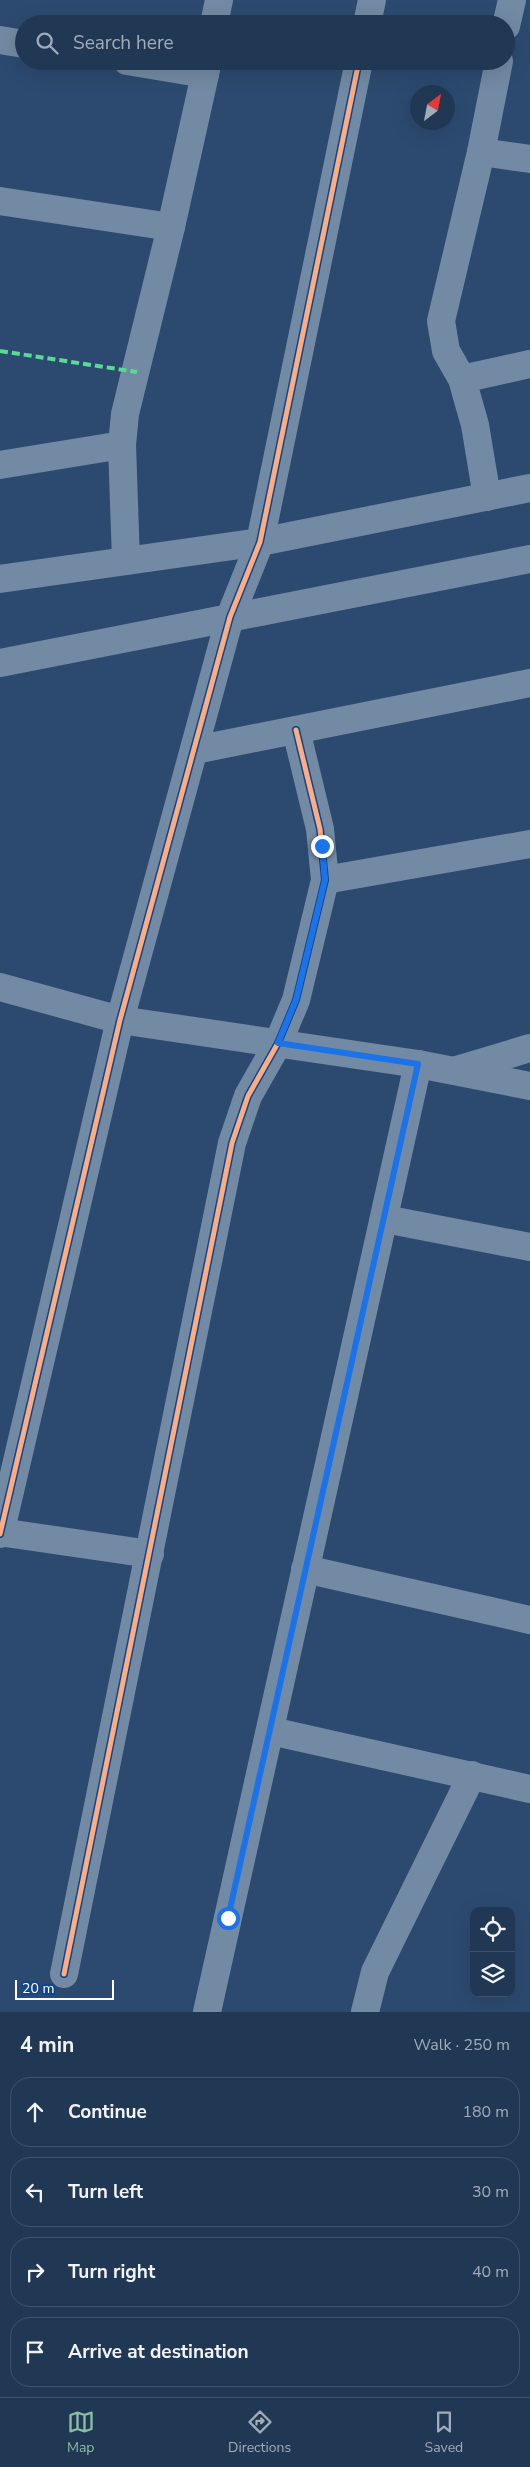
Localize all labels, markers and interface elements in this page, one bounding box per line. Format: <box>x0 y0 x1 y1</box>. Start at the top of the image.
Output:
search box <box>15 15 515 70</box>
icon: search <box>33 29 61 57</box>
text: Search here <box>73 30 174 56</box>
north arrow <box>410 85 455 130</box>
route end <box>311 835 334 858</box>
route start <box>217 1907 240 1930</box>
map controls <box>470 1907 515 1997</box>
button: locate <box>470 1907 515 1952</box>
button: layers <box>470 1952 515 1997</box>
scale bar <box>15 1977 114 2000</box>
text: 20 m <box>22 1979 54 1998</box>
text: 4 min <box>20 2031 74 2059</box>
text: Walk · 250 m <box>414 2034 510 2056</box>
icon: ahead <box>21 2098 49 2126</box>
text: Continue <box>68 2099 147 2125</box>
text: 180 m <box>462 2101 509 2123</box>
icon: left <box>21 2178 49 2206</box>
text: Turn left <box>68 2179 143 2205</box>
text: 30 m <box>472 2181 509 2203</box>
icon: right <box>21 2258 49 2286</box>
text: Turn right <box>68 2259 155 2285</box>
text: 40 m <box>472 2261 509 2283</box>
icon: arrive <box>21 2338 49 2366</box>
text: Arrive at destination <box>68 2339 249 2365</box>
tab: Map <box>67 2408 95 2457</box>
tab: Directions <box>228 2408 291 2457</box>
tab: Saved <box>425 2408 463 2457</box>

